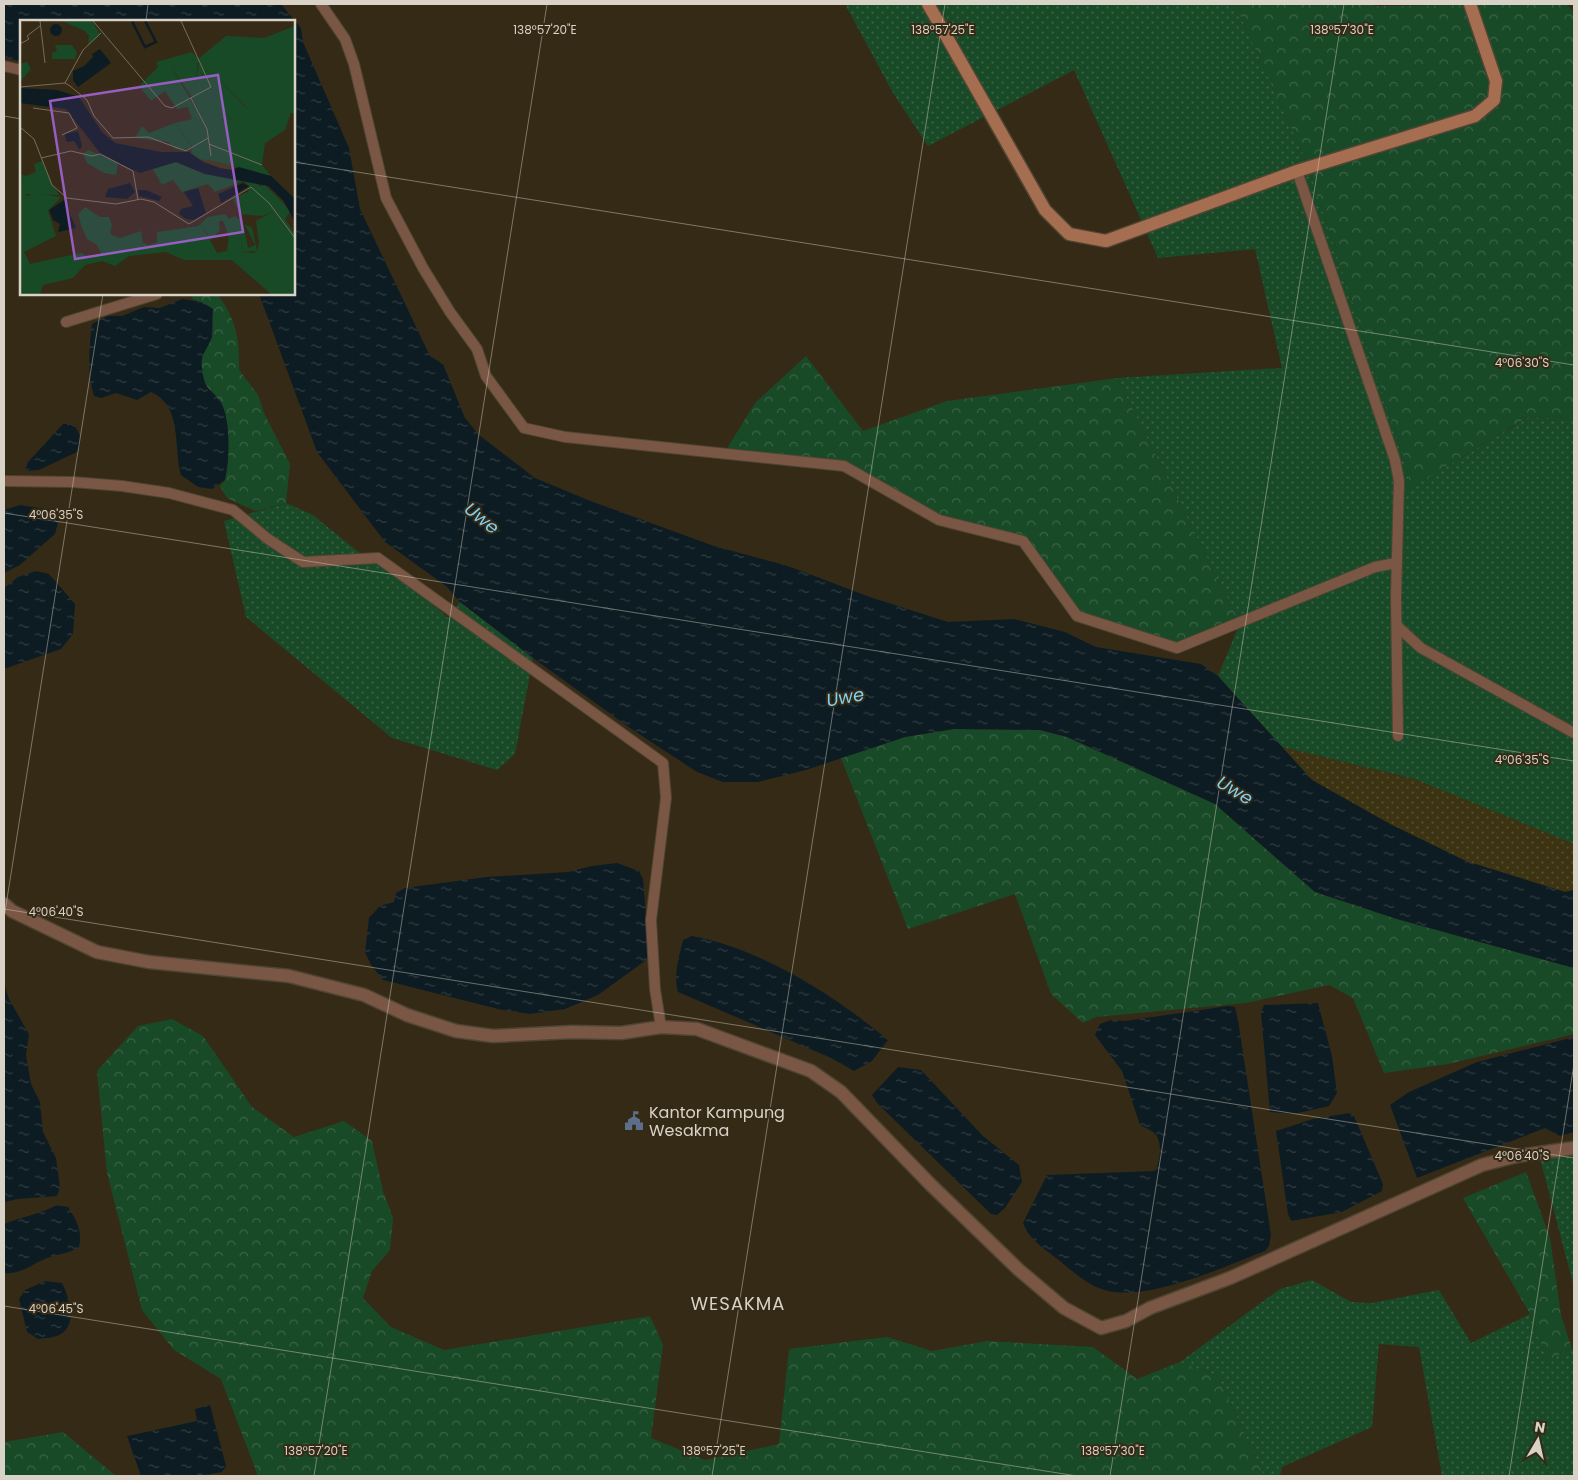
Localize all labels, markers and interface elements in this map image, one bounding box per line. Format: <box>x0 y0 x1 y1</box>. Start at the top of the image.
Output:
inset map <box>20 20 295 295</box>
text: 138°57'20"E <box>513 21 577 38</box>
text: 138°57'25"E <box>911 21 975 38</box>
text: 138°57'30"E <box>1310 21 1374 38</box>
text: 4°06'30"S <box>1495 354 1549 371</box>
water label: Uwe <box>459 496 505 540</box>
text: 4°06'35"S <box>29 506 83 523</box>
water label: Uwe <box>824 681 866 713</box>
text: 4°06'35"S <box>1495 751 1549 768</box>
water label: Uwe <box>1212 769 1258 811</box>
text: 4°06'40"S <box>28 903 84 920</box>
place label: Kantor Kampung Wesakma <box>649 1101 785 1142</box>
public building icon: Kantor Kampung Wesakma <box>623 1110 645 1132</box>
text: 4°06'40"S <box>1494 1147 1550 1164</box>
district label: WESAKMA <box>691 1291 785 1316</box>
text: 4°06'45"S <box>28 1300 84 1317</box>
north arrow <box>1513 1415 1563 1465</box>
text: N <box>1533 1416 1547 1438</box>
text: 138°57'20"E <box>284 1442 348 1459</box>
text: 138°57'25"E <box>682 1442 746 1459</box>
text: 138°57'30"E <box>1081 1442 1145 1459</box>

